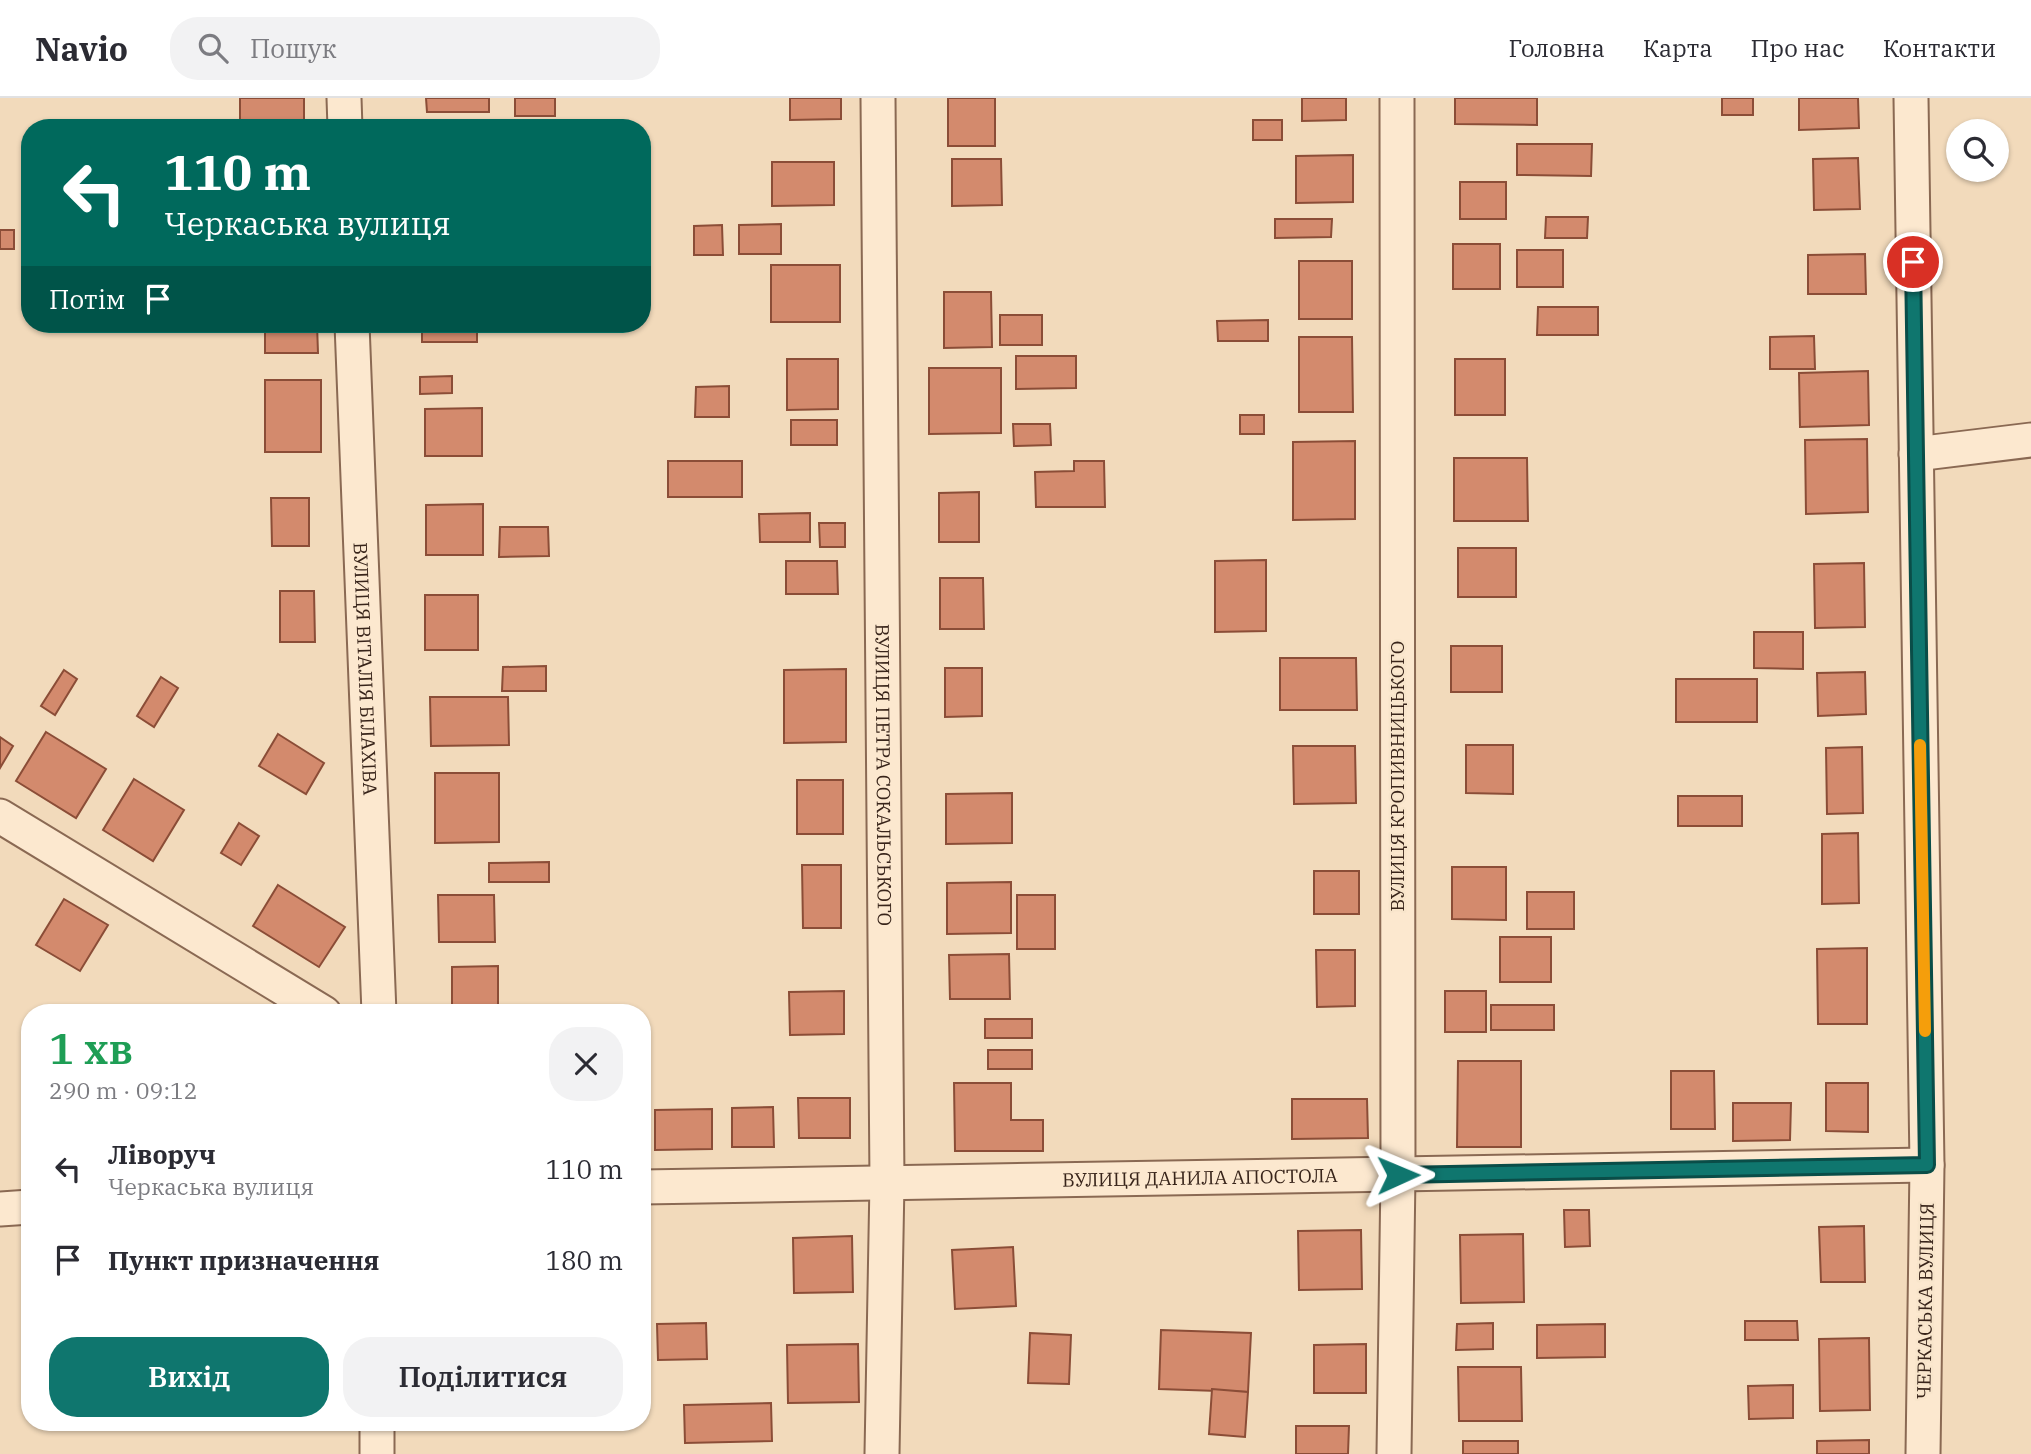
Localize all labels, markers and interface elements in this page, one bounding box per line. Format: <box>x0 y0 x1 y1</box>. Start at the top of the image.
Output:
search box <box>170 17 660 80</box>
text: Navio <box>35 27 128 70</box>
icon: search <box>194 29 232 67</box>
text: Пошук <box>250 31 337 65</box>
text: Головна <box>1509 32 1605 64</box>
text: Карта <box>1643 32 1712 64</box>
text: Про нас <box>1750 32 1845 64</box>
text: Контакти <box>1883 32 1996 64</box>
map controls <box>1946 119 2009 182</box>
button: search <box>1946 119 2009 182</box>
text: 110 m <box>164 140 311 203</box>
icon: left <box>49 147 140 238</box>
text: Черкаська вулиця <box>164 202 451 244</box>
pin <box>1883 232 1943 292</box>
icon: arrive <box>1894 243 1932 281</box>
icon: arrive <box>139 280 177 318</box>
text: Потім <box>49 282 125 316</box>
street label: ВУЛИЦЯ ВІТАЛІЯ БІЛАХІВА <box>349 542 382 796</box>
street label: ВУЛИЦЯ ПЕТРА СОКАЛЬСЬКОГО <box>870 624 897 926</box>
street label: ВУЛИЦЯ КРОПИВНИЦЬКОГО <box>1385 641 1409 911</box>
text: 1 хв <box>49 1021 133 1076</box>
button: close <box>549 1027 623 1101</box>
text: 290 m · 09:12 <box>49 1075 198 1105</box>
text: Ліворуч <box>108 1137 216 1171</box>
position arrow <box>1361 1138 1435 1212</box>
icon: left <box>49 1150 87 1188</box>
text: 110 m <box>545 1152 623 1186</box>
street label: ВУЛИЦЯ ДАНИЛА АПОСТОЛА <box>1062 1163 1338 1192</box>
text: Черкаська вулиця <box>108 1171 314 1201</box>
street label: ЧЕРКАСЬКА ВУЛИЦЯ <box>1911 1202 1939 1400</box>
icon: arrive <box>49 1241 87 1279</box>
text: Пункт призначення <box>108 1243 380 1277</box>
text: 180 m <box>545 1243 623 1277</box>
button: Вихід <box>49 1337 329 1417</box>
button: Поділитися <box>343 1337 623 1417</box>

